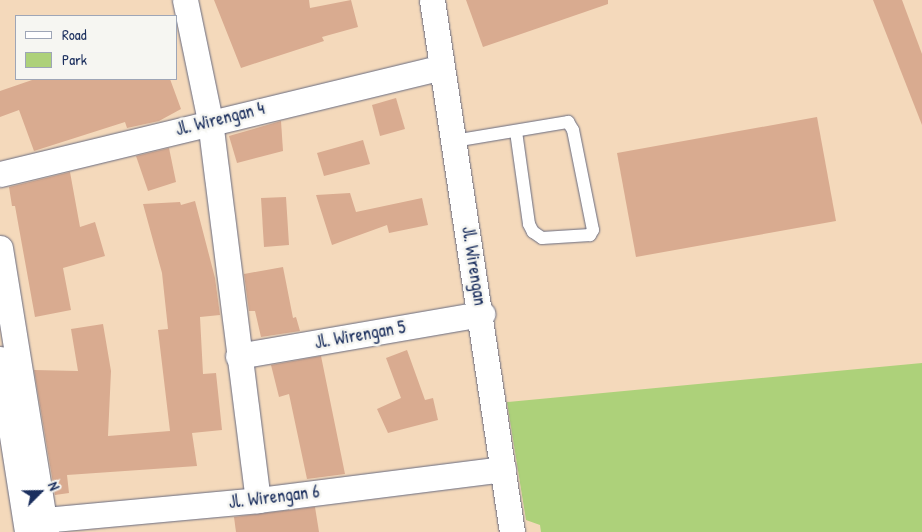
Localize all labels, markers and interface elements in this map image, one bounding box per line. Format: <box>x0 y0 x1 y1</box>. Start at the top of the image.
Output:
legend <box>15 15 178 80</box>
text: Road <box>62 24 87 45</box>
text: Park <box>62 49 87 70</box>
street label: Jl. Wirengan 4 <box>173 98 267 140</box>
street label: Jl. Wirengan <box>457 225 491 307</box>
street label: Jl. Wirengan 5 <box>313 316 407 354</box>
north arrow <box>15 467 65 517</box>
text: N <box>44 479 64 493</box>
street label: Jl. Wirengan 6 <box>227 481 321 513</box>

